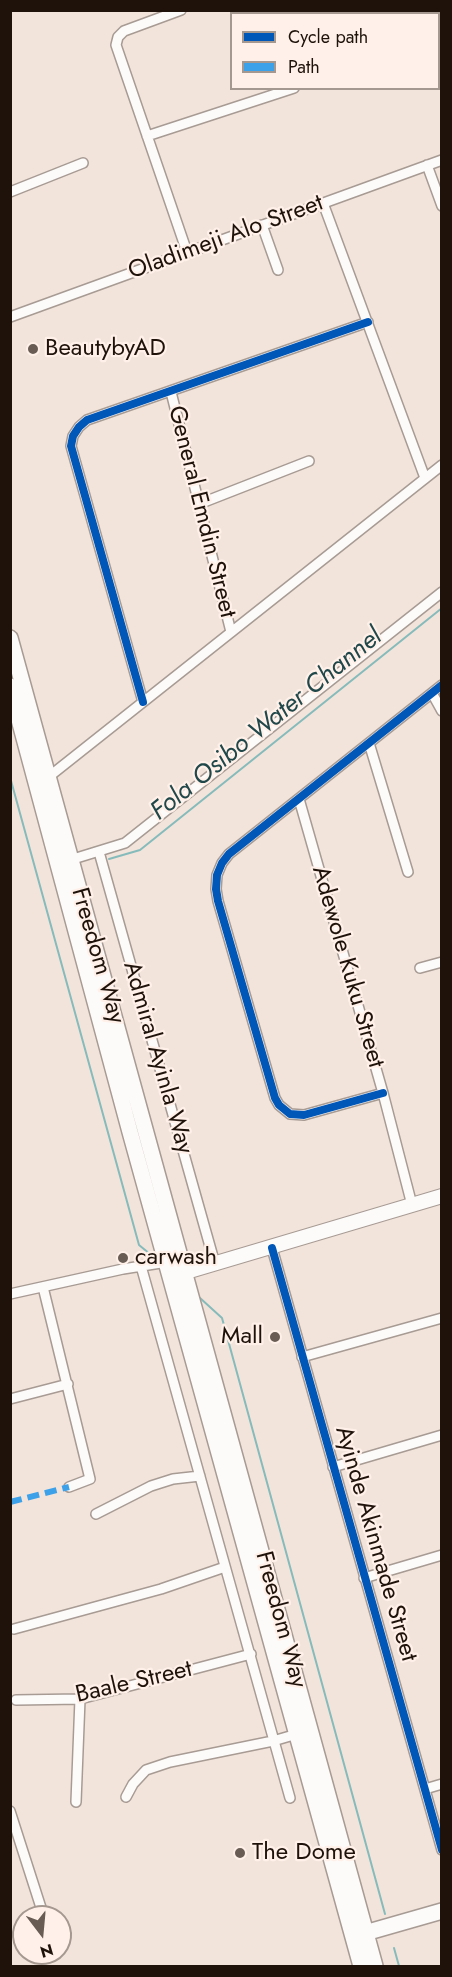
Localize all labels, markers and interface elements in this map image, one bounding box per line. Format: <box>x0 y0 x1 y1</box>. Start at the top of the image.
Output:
legend <box>230 12 440 90</box>
text: Cycle path <box>288 24 368 50</box>
text: Path <box>288 54 320 80</box>
street label: Oladimeji Alo Street <box>125 189 327 287</box>
place label: BeautybyAD <box>45 335 166 363</box>
marker: BeautybyAD <box>26 342 40 356</box>
street label: General Emdin Street <box>161 403 241 621</box>
water label: Fola Osibo Water Channel <box>145 622 389 828</box>
street label: Adewole Kuku Street <box>304 863 390 1071</box>
street label: Freedom Way <box>64 885 130 1027</box>
street label: Admiral Ayinla Way <box>116 959 198 1157</box>
place label: carwash <box>135 1244 217 1272</box>
marker: carwash <box>116 1251 130 1265</box>
place label: Mall <box>221 1323 263 1351</box>
marker: Mall <box>268 1330 282 1344</box>
street label: Ayinde Akinmade Street <box>328 1423 422 1665</box>
street label: Freedom Way <box>248 1549 312 1691</box>
street label: Baale Street <box>73 1656 195 1710</box>
place label: The Dome <box>252 1839 356 1867</box>
marker: The Dome <box>233 1846 247 1860</box>
north arrow <box>12 1905 72 1965</box>
text: N <box>37 1938 56 1964</box>

